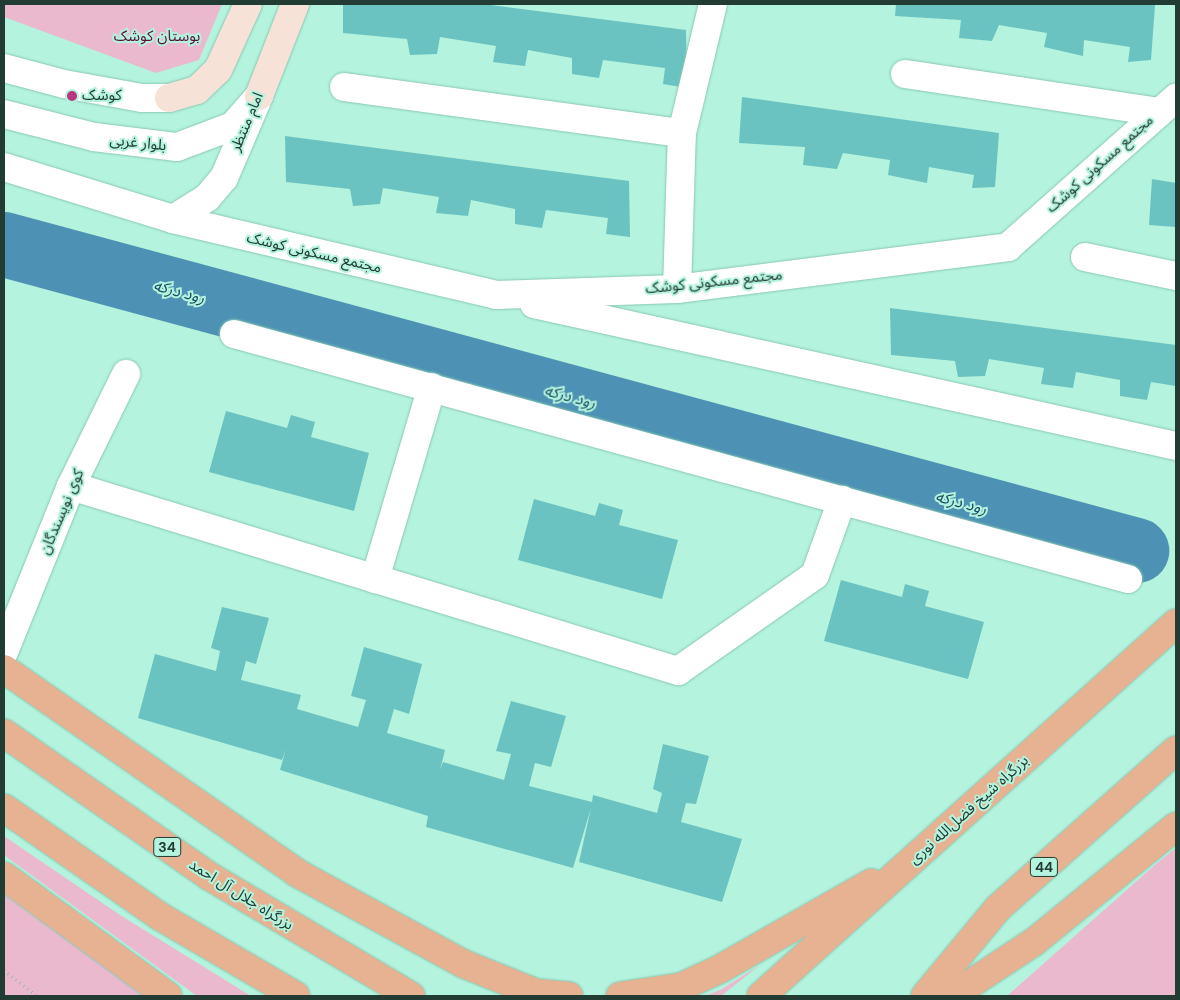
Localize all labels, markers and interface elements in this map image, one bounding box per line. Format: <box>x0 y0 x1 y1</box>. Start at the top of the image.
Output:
park label: بوستان کوشک <box>114 28 200 46</box>
place label: کوشک <box>82 87 122 105</box>
marker: کوشک <box>66 90 78 102</box>
street label: امام منتظر <box>227 90 267 154</box>
street label: مجتمع مسکونی کوشک <box>1043 111 1157 217</box>
street label: بلوار غربی <box>109 131 167 155</box>
street label: مجتمع مسکونی کوشک <box>245 229 383 277</box>
street label: مجتمع مسکونی کوشک <box>645 266 783 298</box>
water label: رود درکه <box>151 276 207 308</box>
water label: رود درکه <box>542 381 598 413</box>
street label: کوی نویسندگان <box>36 467 88 557</box>
water label: رود درکه <box>933 487 989 519</box>
street label: بزرگراه شیخ فضل‌الله نوری <box>906 752 1032 868</box>
road number: 34 <box>152 836 182 859</box>
street label: بزرگراه جلال آل احمد <box>186 856 296 934</box>
road number: 44 <box>1029 856 1059 879</box>

